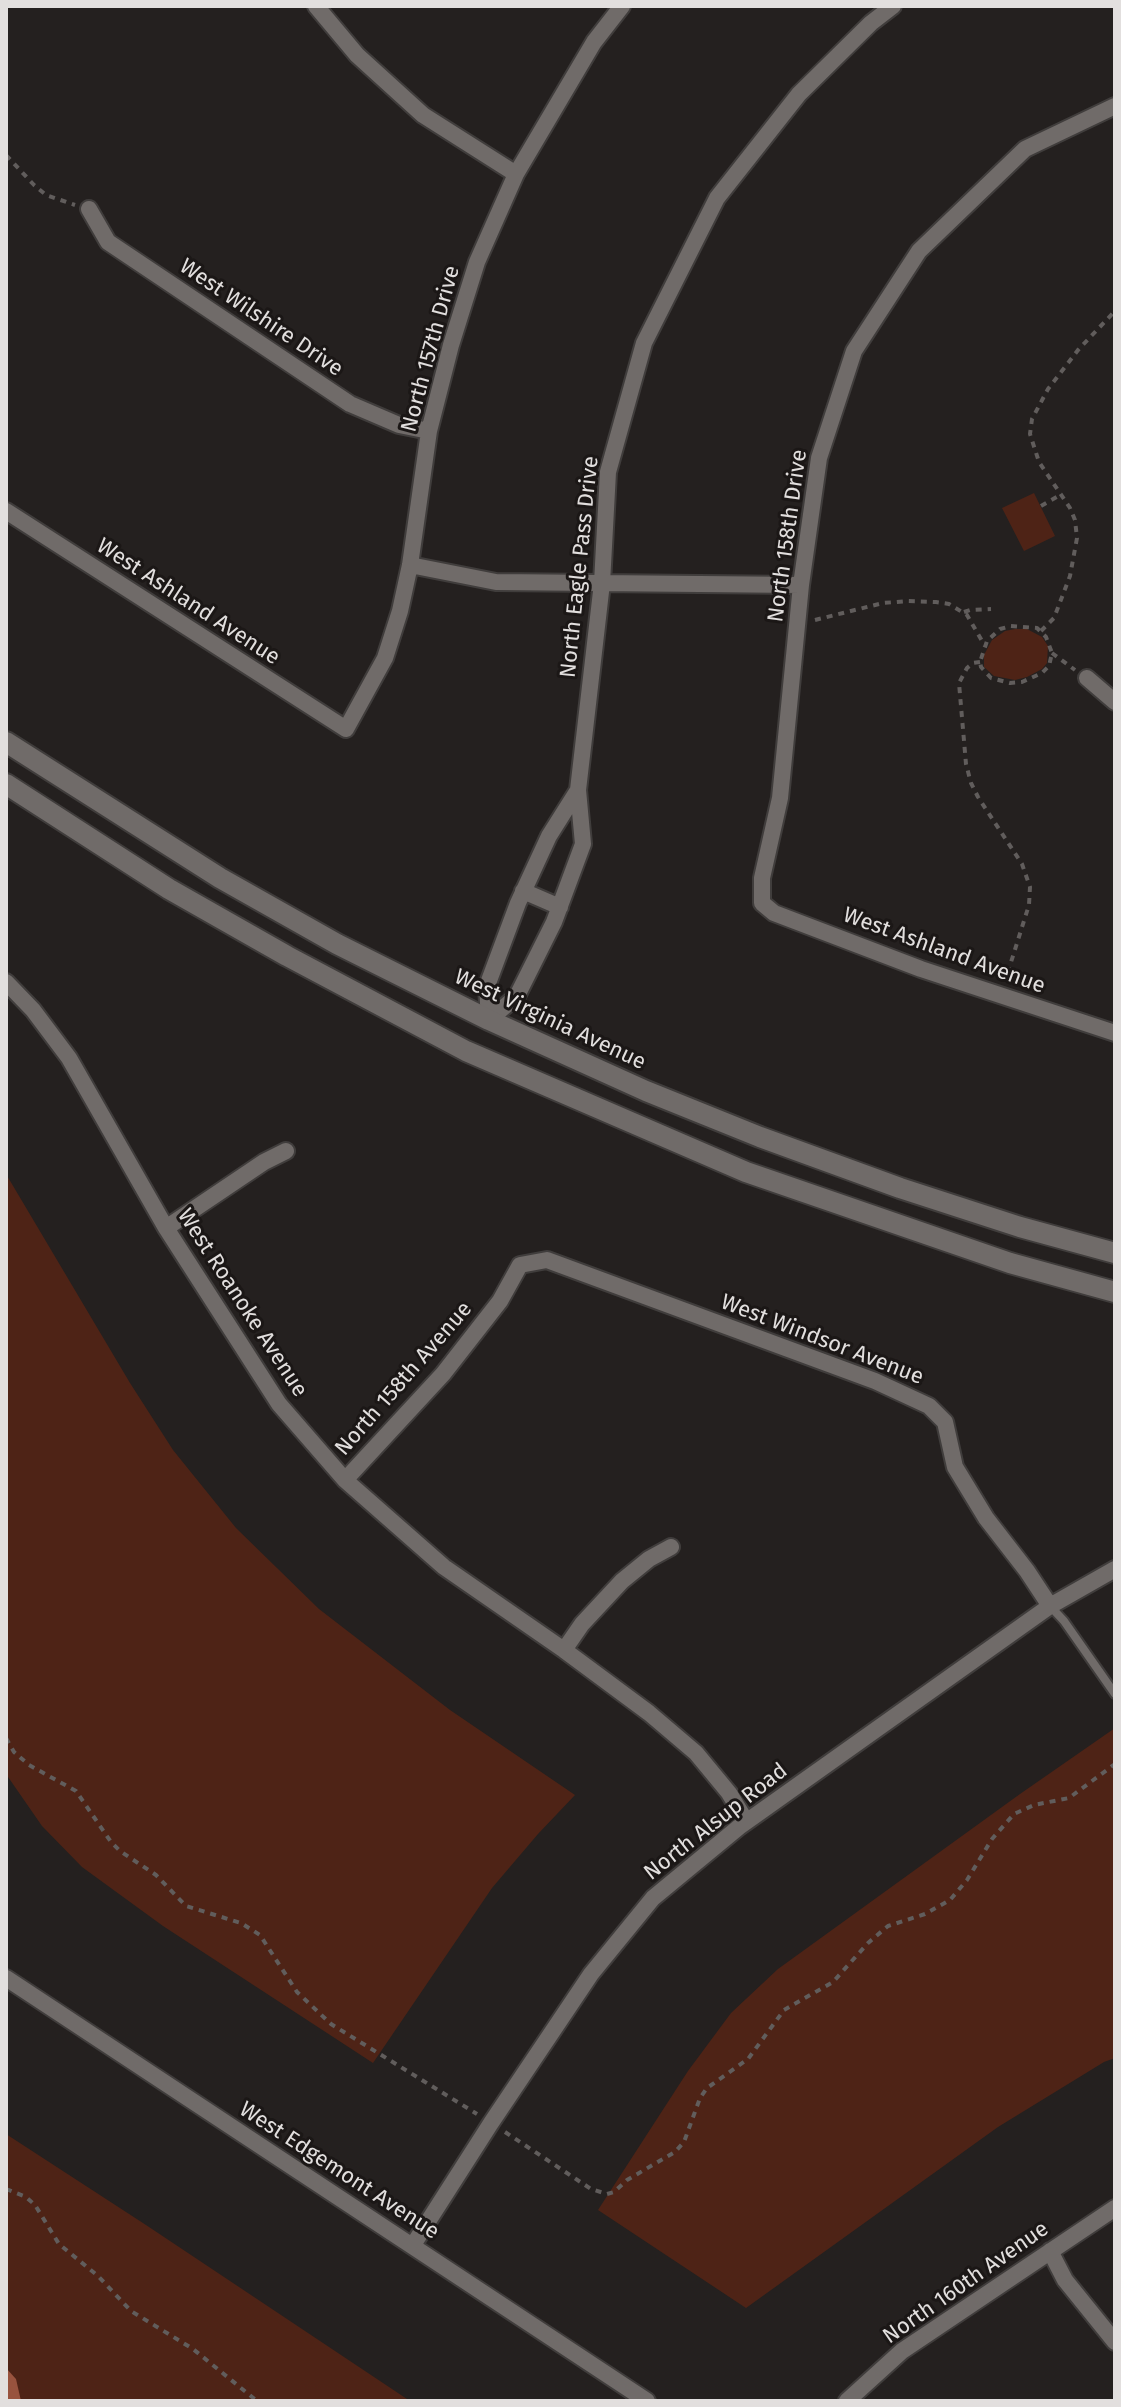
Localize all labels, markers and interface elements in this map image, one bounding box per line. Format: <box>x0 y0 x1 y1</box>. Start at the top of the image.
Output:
street label: West Wilshire Drive <box>174 254 348 382</box>
street label: North 157th Drive <box>396 263 466 435</box>
street label: North 158th Drive <box>763 448 813 624</box>
street label: North Eagle Pass Drive <box>555 455 605 679</box>
street label: West Ashland Avenue <box>92 533 284 671</box>
street label: West Ashland Avenue <box>839 902 1049 1000</box>
street label: West Virginia Avenue <box>450 964 650 1076</box>
street label: West Roanoke Avenue <box>171 1204 313 1402</box>
street label: West Windsor Avenue <box>717 1289 927 1391</box>
street label: North 158th Avenue <box>330 1297 478 1461</box>
street label: North Alsup Road <box>639 1758 793 1886</box>
street label: West Edgemont Avenue <box>234 2096 444 2246</box>
street label: North 160th Avenue <box>878 2216 1054 2350</box>

